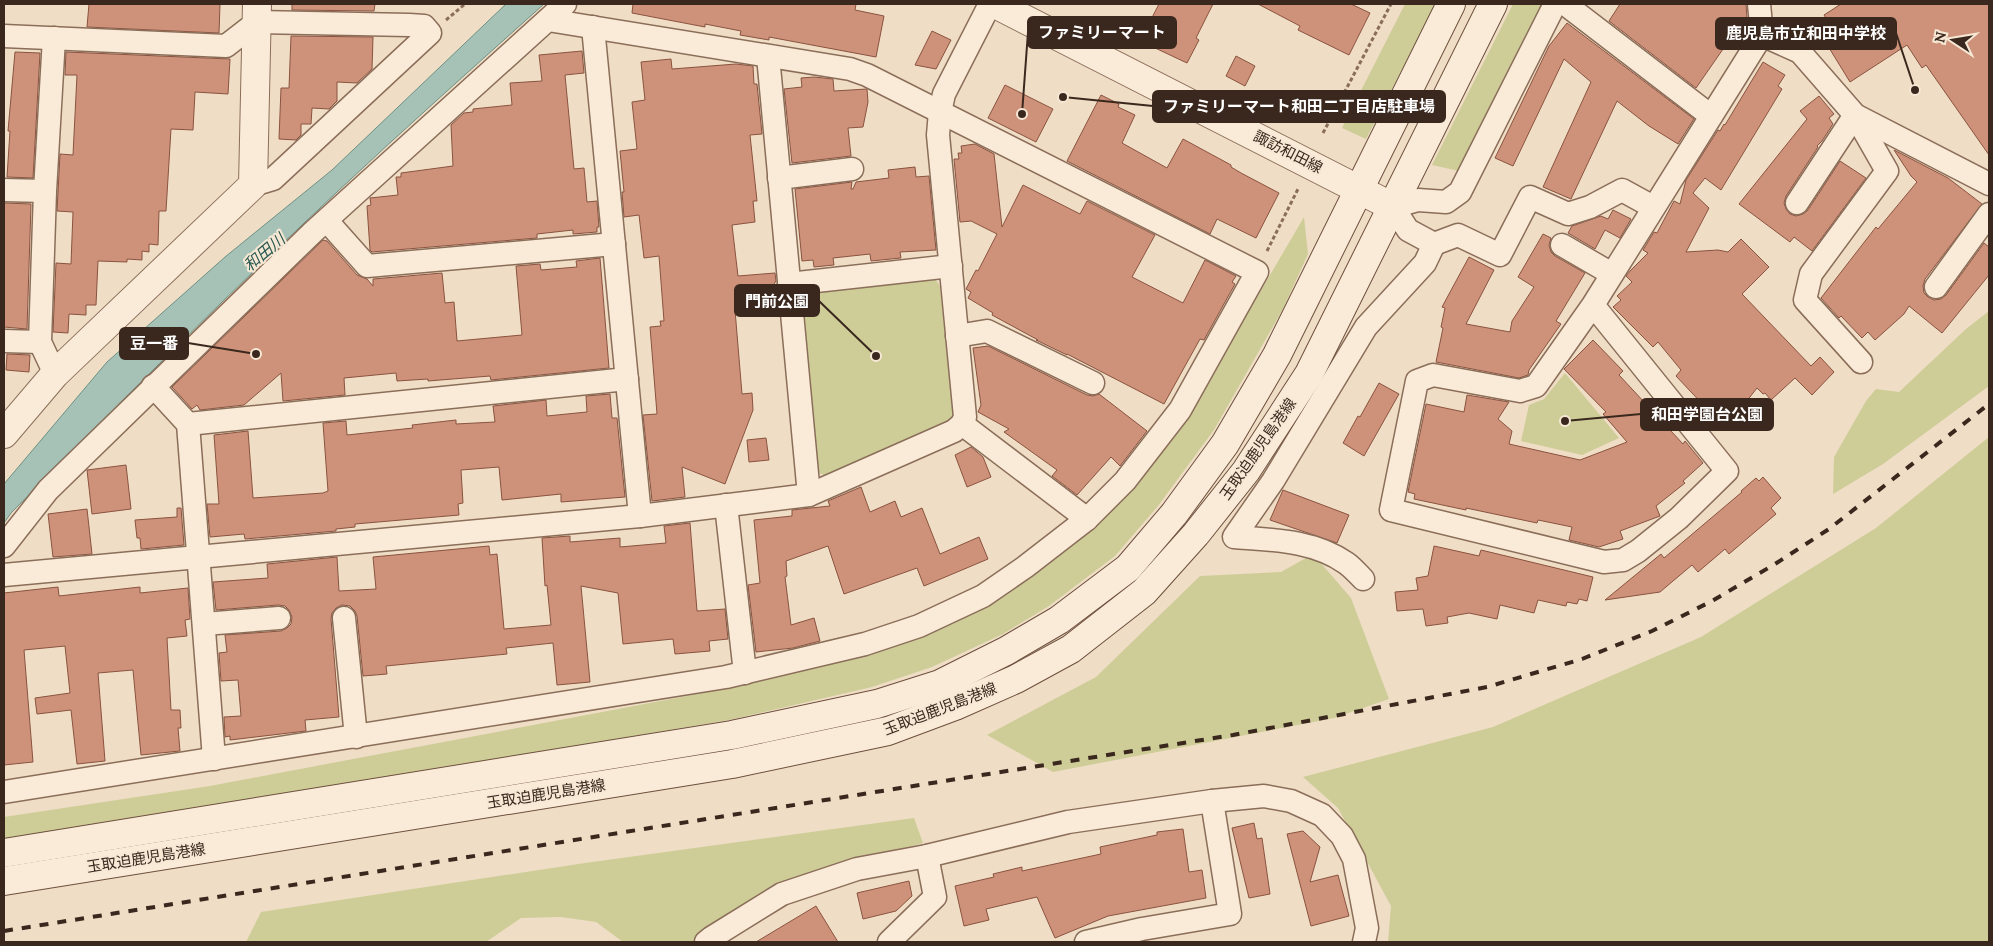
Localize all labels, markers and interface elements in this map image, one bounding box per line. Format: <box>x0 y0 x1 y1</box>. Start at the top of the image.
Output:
north arrow <box>1928 15 1978 65</box>
callout: ファミリーマート <box>1028 17 1176 48</box>
callout: 鹿児島市立和田中学校 <box>1716 18 1896 49</box>
text: ファミリーマート <box>1038 22 1166 42</box>
text: 鹿児島市立和田中学校 <box>1726 23 1886 43</box>
text: N <box>1930 30 1950 44</box>
callout: ファミリーマート和田二丁目店駐車場 <box>1153 91 1445 122</box>
text: ファミリーマート和田二丁目店駐車場 <box>1163 96 1435 116</box>
street label: 諏訪和田線 <box>1250 126 1326 177</box>
water label: 和田川 <box>239 228 290 275</box>
callout: 門前公園 <box>735 285 819 316</box>
text: 門前公園 <box>745 291 809 311</box>
callout: 豆一番 <box>120 328 188 359</box>
text: 豆一番 <box>130 333 178 353</box>
street label: 玉取迫鹿児島港線 <box>1215 394 1300 503</box>
callout: 和田学園台公園 <box>1641 399 1773 430</box>
text: 和田学園台公園 <box>1651 404 1763 424</box>
street label: 玉取迫鹿児島港線 <box>880 678 999 739</box>
street label: 玉取迫鹿児島港線 <box>485 775 607 812</box>
street label: 玉取迫鹿児島港線 <box>85 839 207 876</box>

